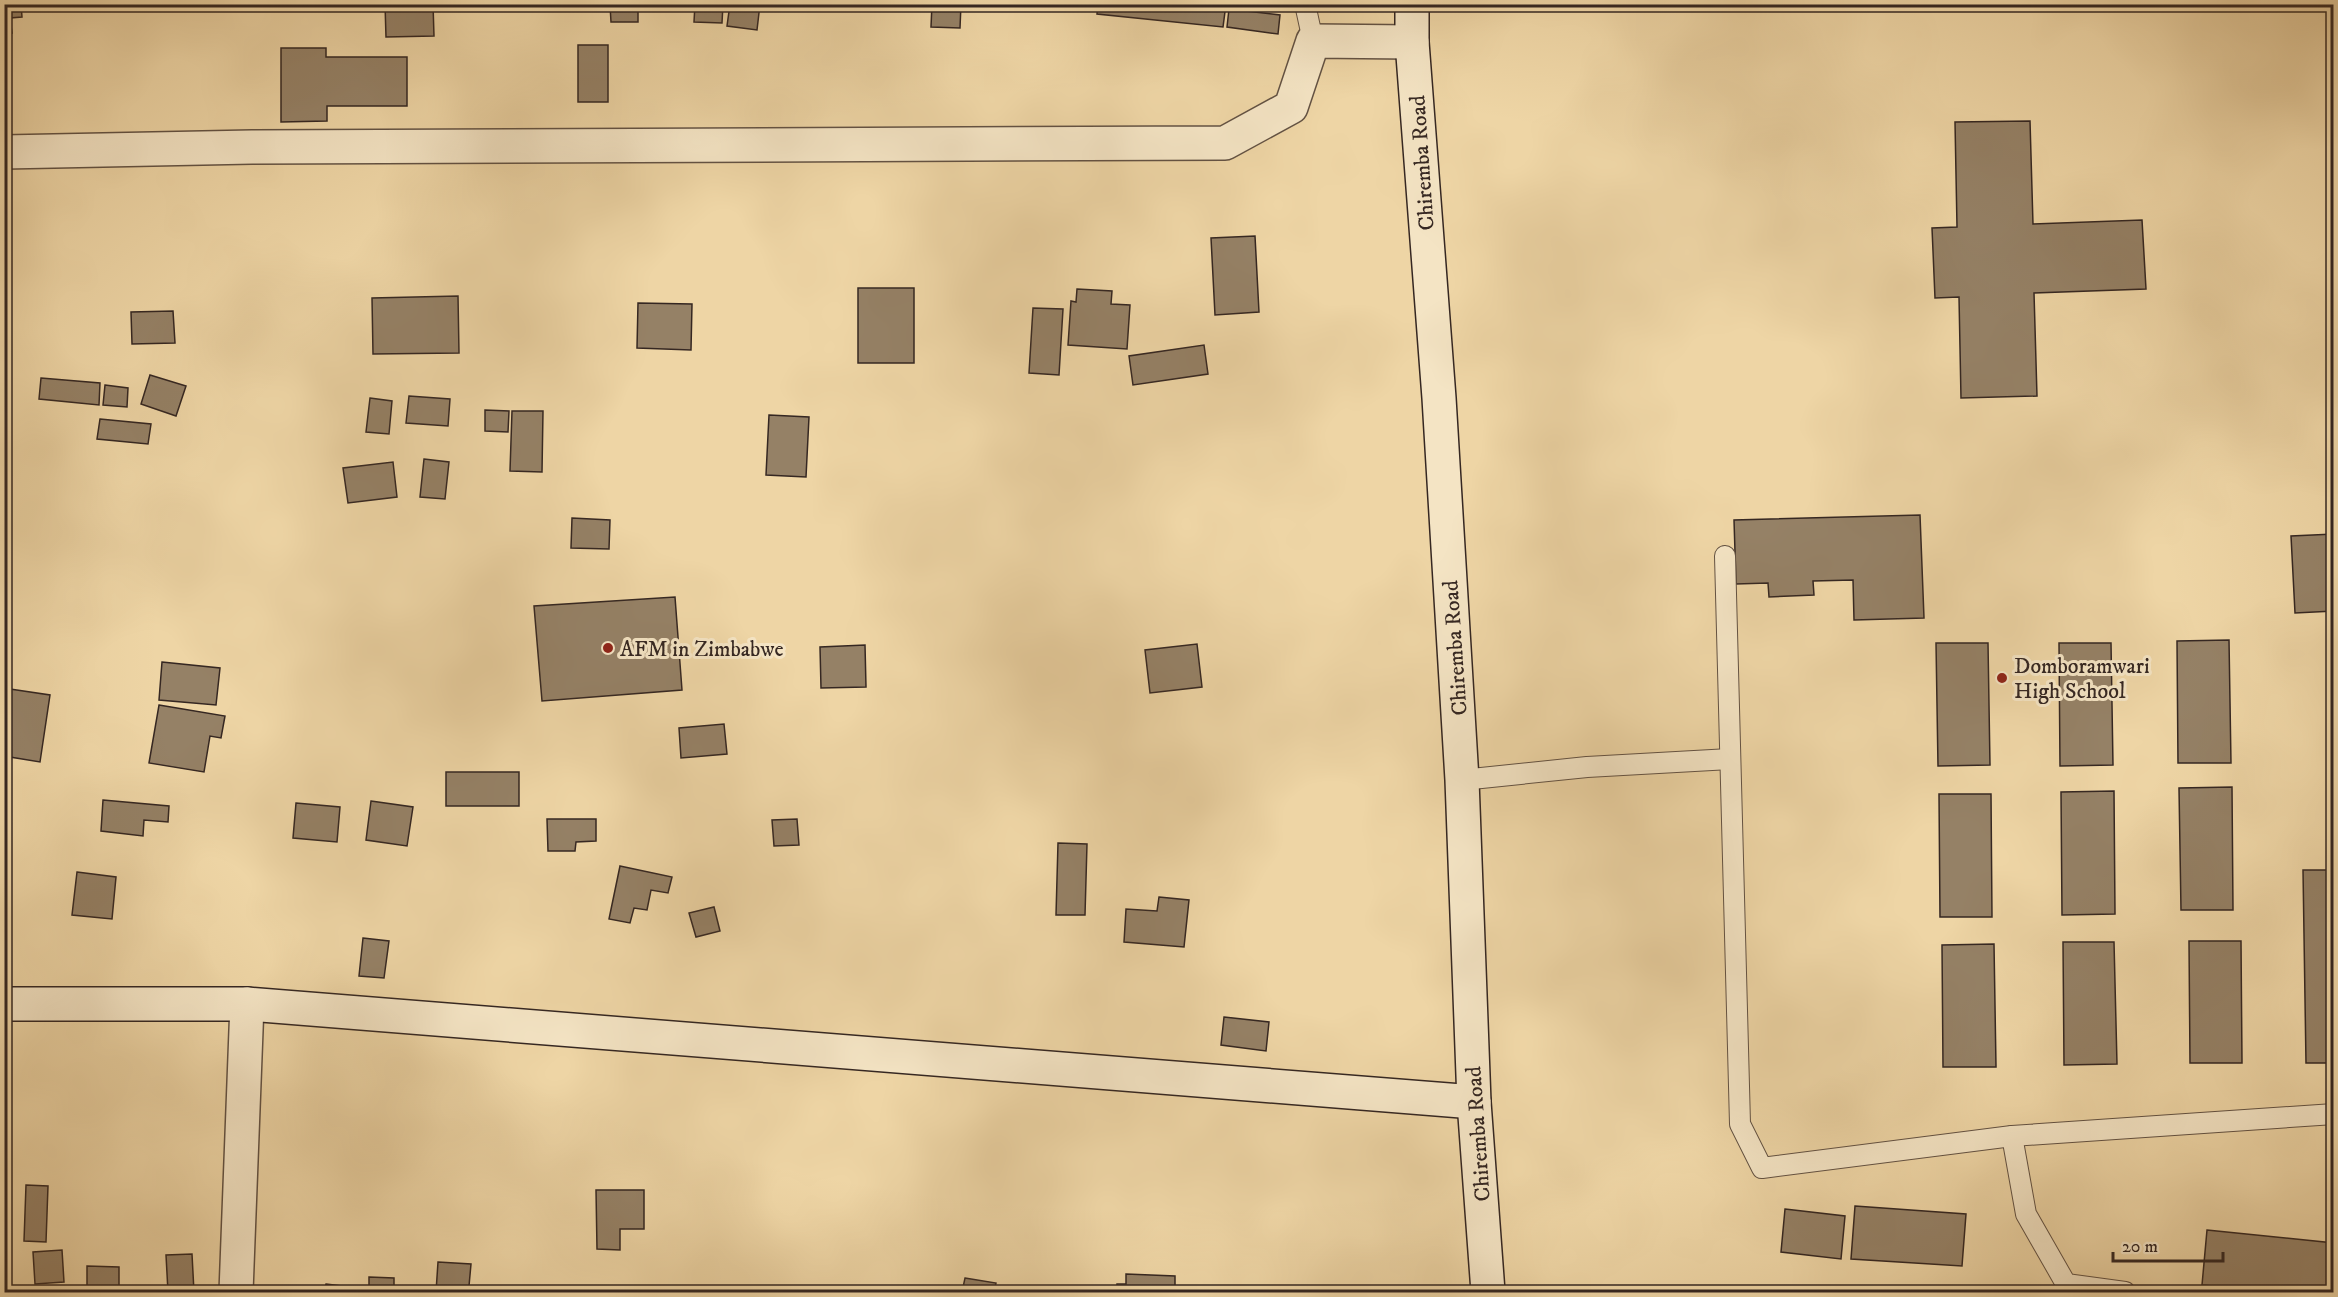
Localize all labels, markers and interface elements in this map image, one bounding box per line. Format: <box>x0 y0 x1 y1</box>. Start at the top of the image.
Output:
street label: Chiremba Road <box>1404 94 1441 231</box>
street label: Chiremba Road <box>1437 579 1474 716</box>
place label: AFM in Zimbabwe <box>620 636 784 663</box>
marker: AFM in Zimbabwe <box>601 641 615 655</box>
place label: Domboramwari High School <box>2014 653 2150 705</box>
marker: Domboramwari High School <box>1995 671 2009 685</box>
street label: Chiremba Road <box>1460 1065 1497 1202</box>
scale bar <box>2113 1225 2222 1263</box>
text: 20 m <box>2122 1236 2158 1258</box>

